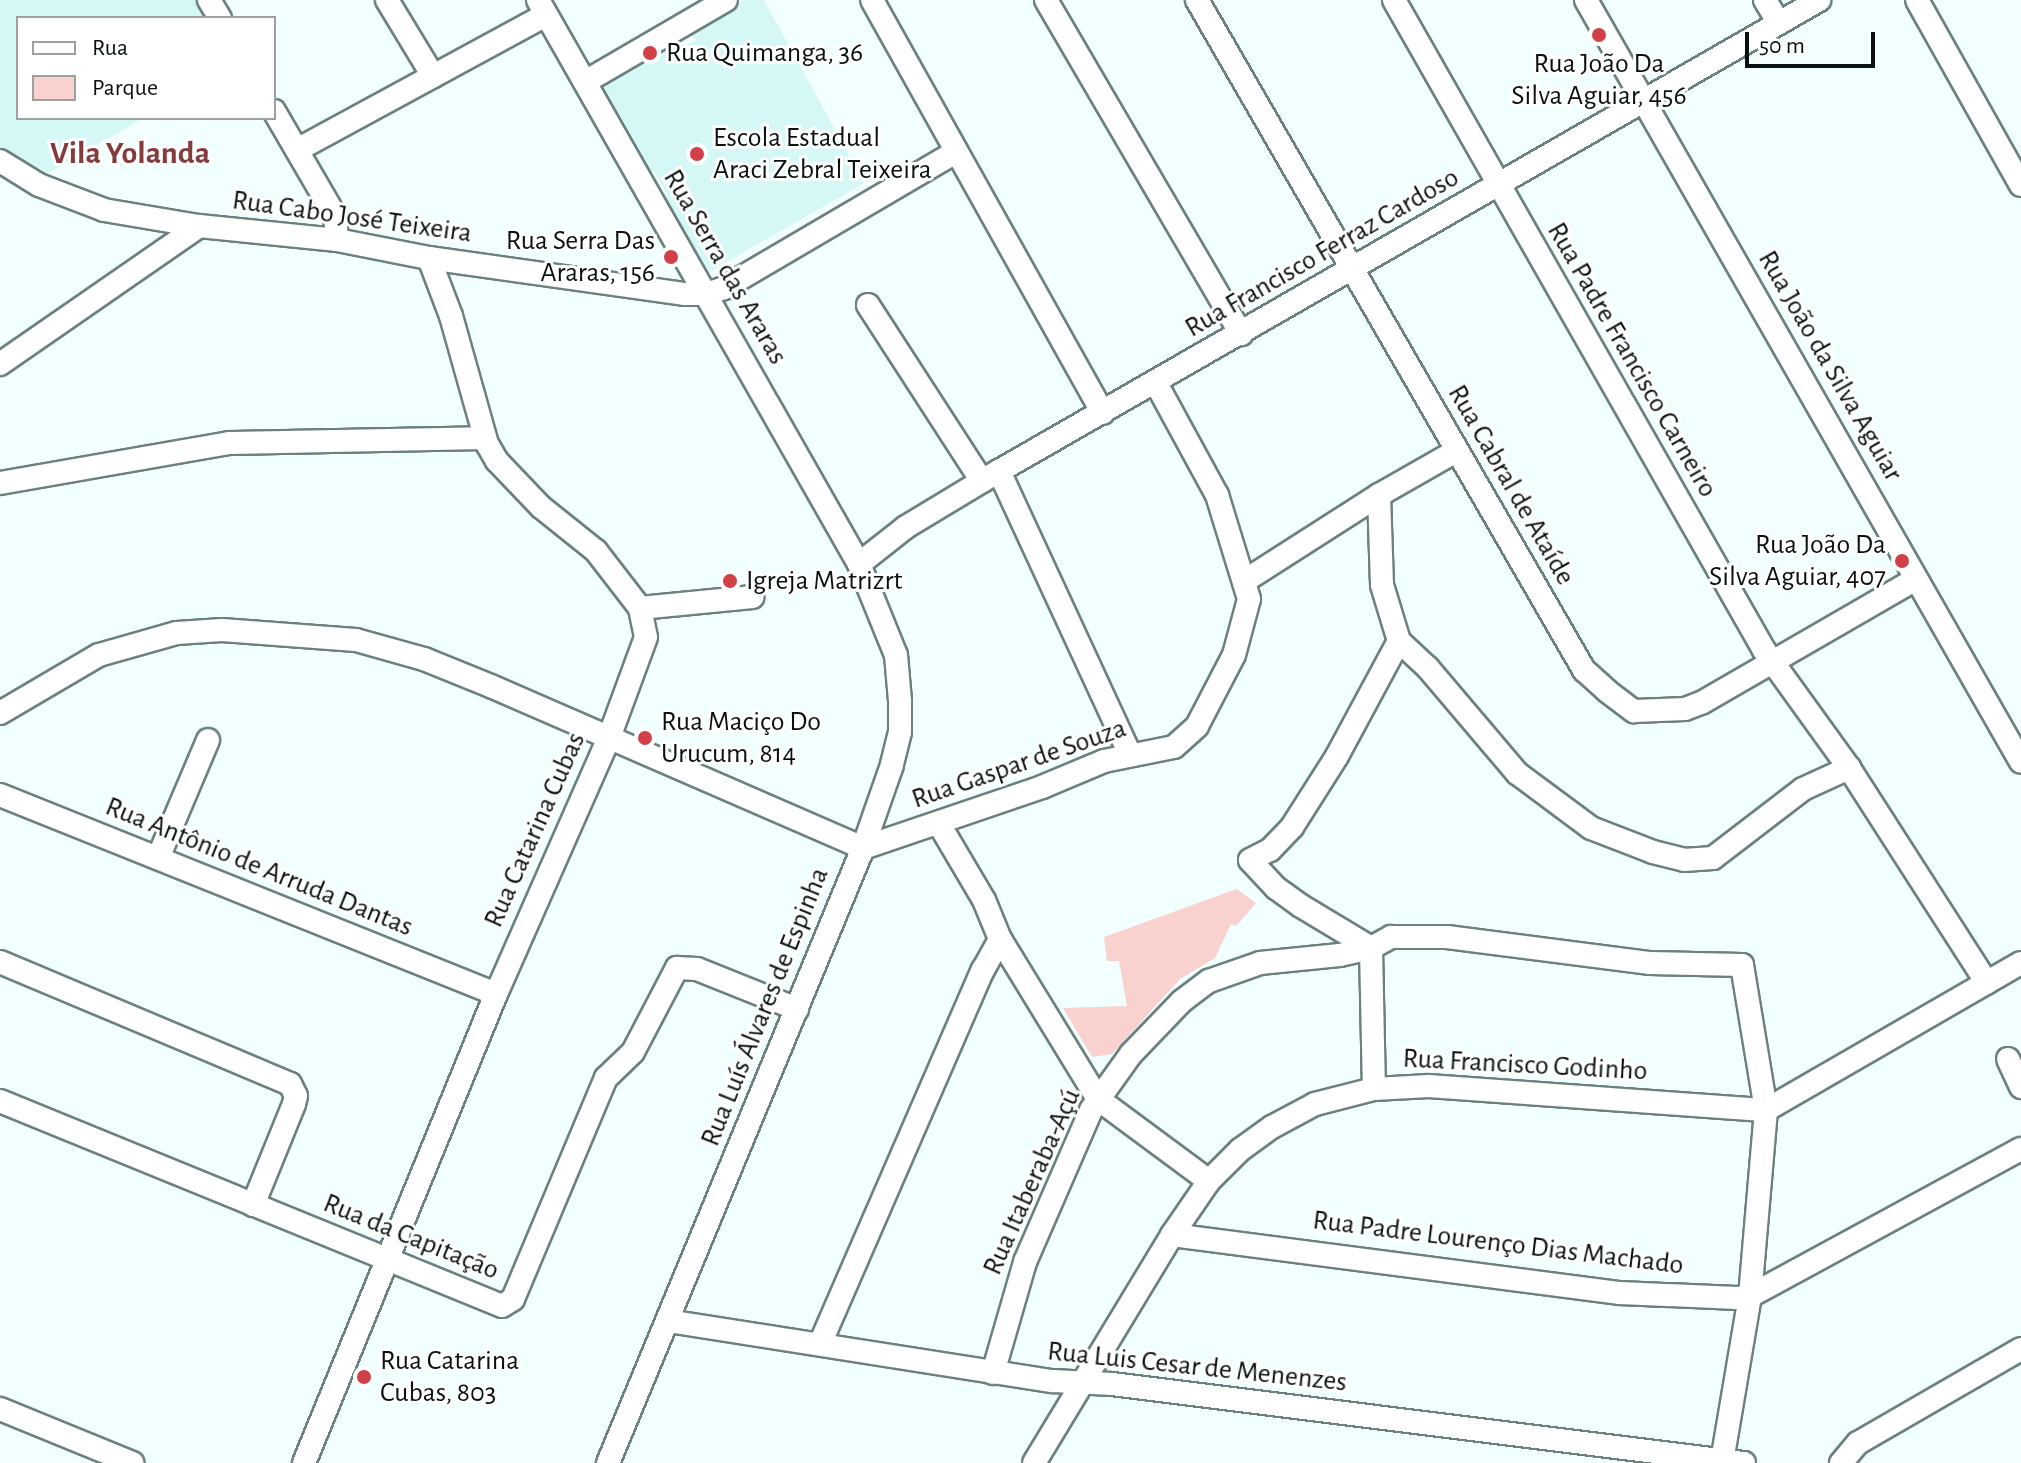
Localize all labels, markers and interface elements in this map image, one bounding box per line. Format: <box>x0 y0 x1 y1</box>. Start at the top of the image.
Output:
legend <box>16 16 276 120</box>
scale bar <box>1749 16 1879 66</box>
marker: Rua João Da Silva Aguiar, 456 <box>1590 26 1608 44</box>
text: 50 m <box>1759 34 1805 58</box>
text: Rua <box>92 36 128 60</box>
place label: Rua Quimanga, 36 <box>666 36 863 70</box>
marker: Rua Quimanga, 36 <box>641 44 659 62</box>
place label: Rua João Da Silva Aguiar, 456 <box>1511 47 1687 113</box>
text: Parque <box>92 76 158 100</box>
place label: Escola Estadual Araci Zebral Teixeira <box>713 121 932 187</box>
district label: Vila Yolanda <box>50 134 210 172</box>
marker: Escola Estadual Araci Zebral Teixeira <box>688 145 706 163</box>
street label: Rua Francisco Ferraz Cardoso <box>1179 161 1465 345</box>
street label: Rua Serra das Araras <box>656 164 794 370</box>
street label: Rua Cabo José Teixeira <box>230 184 474 250</box>
street label: Rua Padre Francisco Carneiro <box>1539 217 1725 503</box>
place label: Rua Serra Das Araras, 156 <box>506 224 655 290</box>
street label: Rua João da Silva Aguiar <box>1750 245 1910 487</box>
marker: Rua Serra Das Araras, 156 <box>662 248 680 266</box>
street label: Rua Cabral de Ataíde <box>1440 379 1582 591</box>
place label: Rua João Da Silva Aguiar, 407 <box>1709 528 1886 594</box>
marker: Rua João Da Silva Aguiar, 407 <box>1893 552 1911 570</box>
place label: Igreja Matrizrt <box>746 564 902 598</box>
marker: Igreja Matrizrt <box>721 572 739 590</box>
place label: Rua Maciço Do Urucum, 814 <box>661 705 821 771</box>
street label: Rua Gaspar de Souza <box>907 712 1131 816</box>
street label: Rua Catarina Cubas <box>477 727 593 933</box>
marker: Rua Maciço Do Urucum, 814 <box>636 729 654 747</box>
street label: Rua Antônio de Arruda Dantas <box>100 790 418 944</box>
street label: Rua Luís Álvares de Espinha <box>694 863 836 1151</box>
street label: Rua Francisco Godinho <box>1402 1042 1648 1088</box>
street label: Rua Itaberaba-Açú <box>976 1084 1088 1280</box>
street label: Rua da Capitação <box>318 1187 504 1287</box>
street label: Rua Padre Lourenço Dias Machado <box>1311 1204 1685 1282</box>
street label: Rua Luis Cesar de Menenzes <box>1046 1335 1348 1399</box>
place label: Rua Catarina Cubas, 803 <box>380 1344 519 1410</box>
marker: Rua Catarina Cubas, 803 <box>355 1368 373 1386</box>

